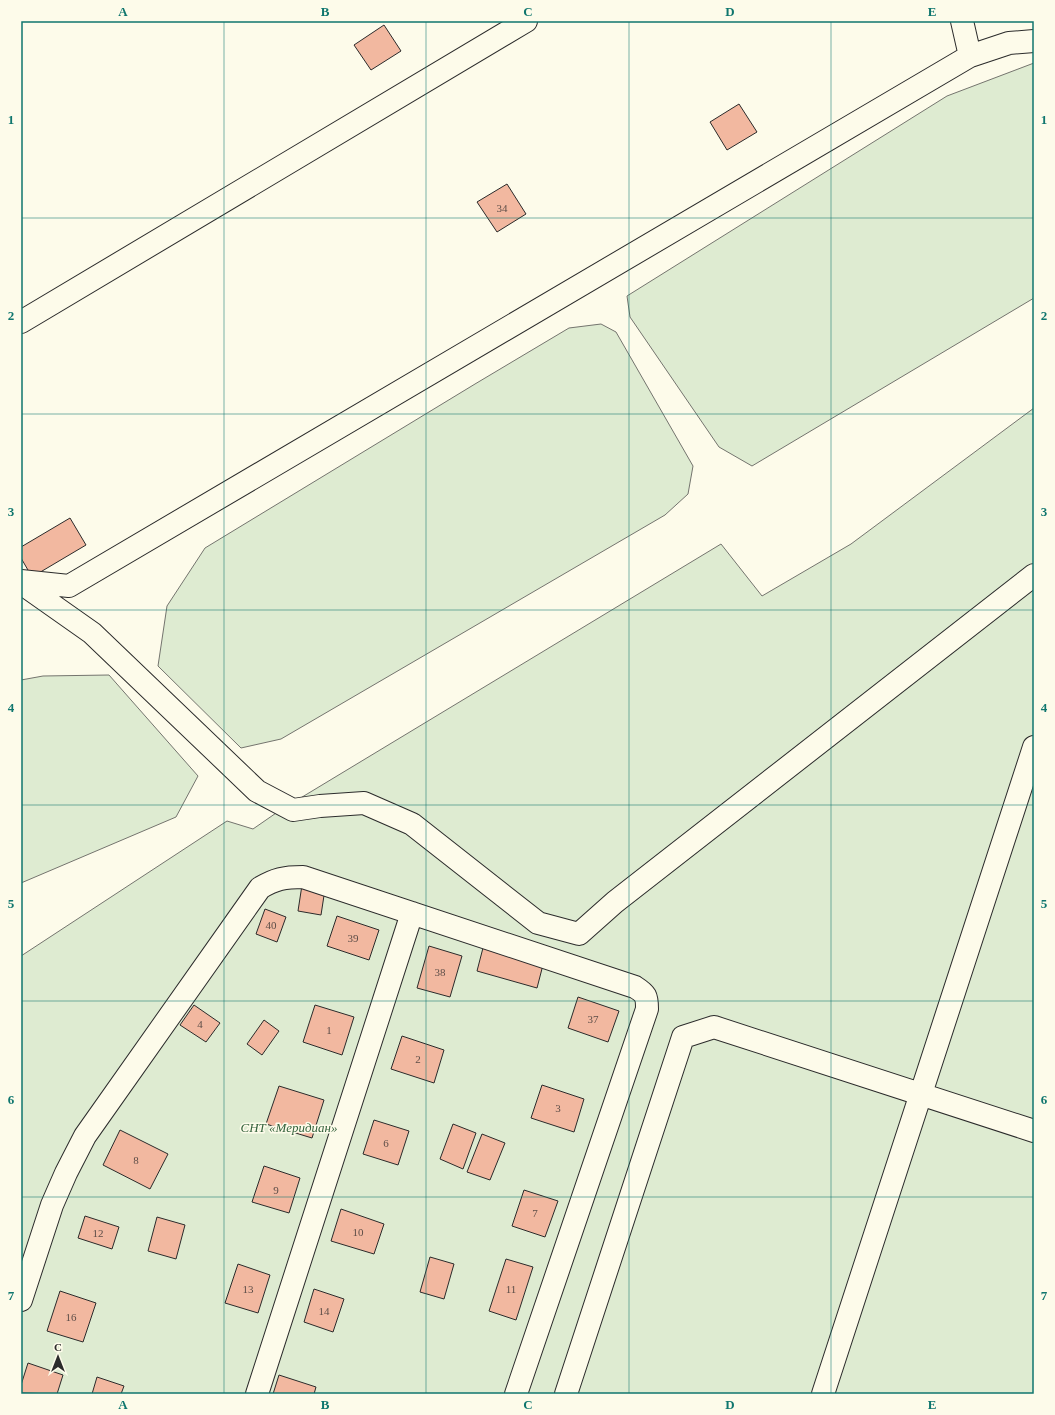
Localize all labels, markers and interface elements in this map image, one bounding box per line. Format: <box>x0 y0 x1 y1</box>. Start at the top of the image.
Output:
text: A <box>118 4 128 19</box>
text: B <box>321 4 330 19</box>
text: C <box>523 4 533 19</box>
text: D <box>725 4 735 19</box>
text: E <box>928 4 936 19</box>
text: 1 <box>8 112 14 127</box>
text: 1 <box>1041 112 1047 127</box>
house number: 34 <box>497 202 508 214</box>
text: 2 <box>8 308 14 323</box>
text: 2 <box>1041 308 1047 323</box>
text: 3 <box>8 504 15 519</box>
text: 3 <box>1041 504 1048 519</box>
text: 4 <box>8 700 15 715</box>
text: 4 <box>1041 700 1048 715</box>
text: 5 <box>8 896 15 911</box>
text: 5 <box>1041 896 1048 911</box>
house number: 40 <box>266 919 277 931</box>
house number: 39 <box>348 932 359 944</box>
house number: 38 <box>435 966 446 978</box>
house number: 37 <box>588 1013 599 1025</box>
house number: 4 <box>197 1018 203 1030</box>
house number: 1 <box>326 1024 332 1036</box>
house number: 2 <box>415 1053 421 1065</box>
text: 6 <box>8 1092 15 1107</box>
text: 6 <box>1041 1092 1048 1107</box>
house number: 3 <box>555 1102 561 1114</box>
park label: СНТ «Меридиан» <box>241 1120 337 1135</box>
house number: 6 <box>383 1137 389 1149</box>
house number: 8 <box>133 1154 139 1166</box>
house number: 9 <box>273 1184 279 1196</box>
house number: 7 <box>532 1207 538 1219</box>
house number: 10 <box>353 1226 364 1238</box>
house number: 12 <box>93 1227 104 1239</box>
house number: 13 <box>243 1283 254 1295</box>
house number: 11 <box>506 1283 516 1295</box>
text: 7 <box>8 1288 15 1303</box>
text: 7 <box>1041 1288 1048 1303</box>
house number: 14 <box>319 1305 330 1317</box>
house number: 16 <box>66 1311 77 1323</box>
north arrow <box>38 1337 78 1377</box>
text: С <box>54 1341 62 1353</box>
text: A <box>118 1397 128 1412</box>
text: B <box>321 1397 330 1412</box>
text: C <box>523 1397 533 1412</box>
text: D <box>725 1397 735 1412</box>
text: E <box>928 1397 936 1412</box>

